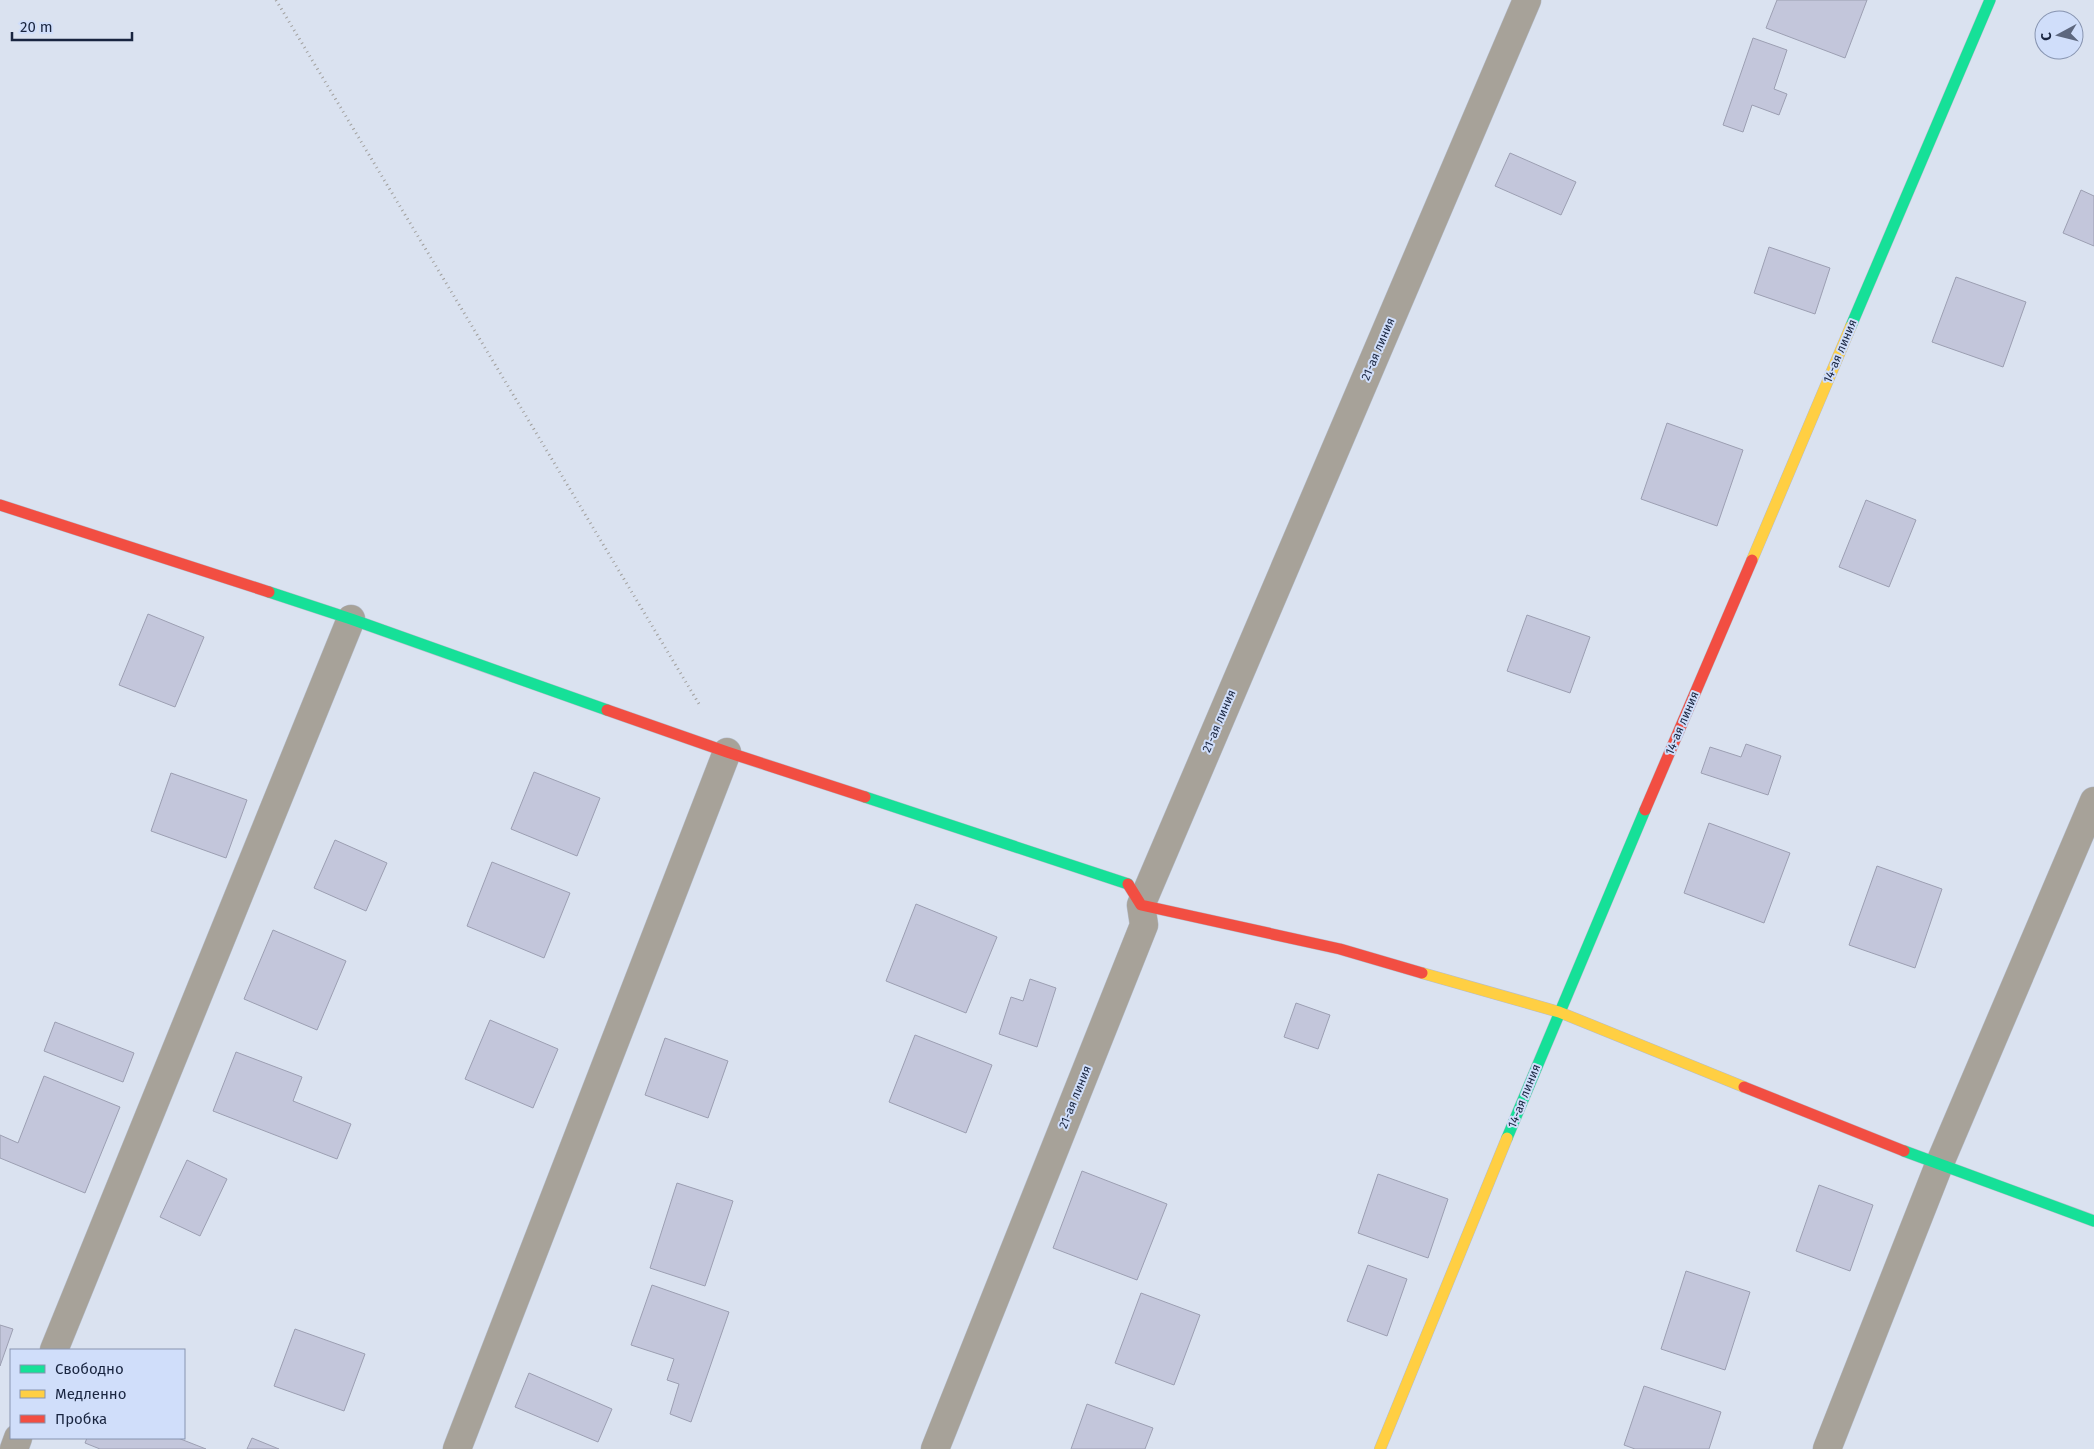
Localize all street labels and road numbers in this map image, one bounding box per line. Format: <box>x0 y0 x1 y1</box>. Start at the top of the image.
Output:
street label: 21-ая линия <box>1358 315 1398 383</box>
street label: 14-ая линия <box>1820 317 1860 385</box>
street label: 21-ая линия <box>1199 687 1239 755</box>
street label: 14-ая линия <box>1662 689 1702 757</box>
street label: 14-ая линия <box>1505 1062 1543 1130</box>
street label: 21-ая линия <box>1056 1063 1094 1131</box>

